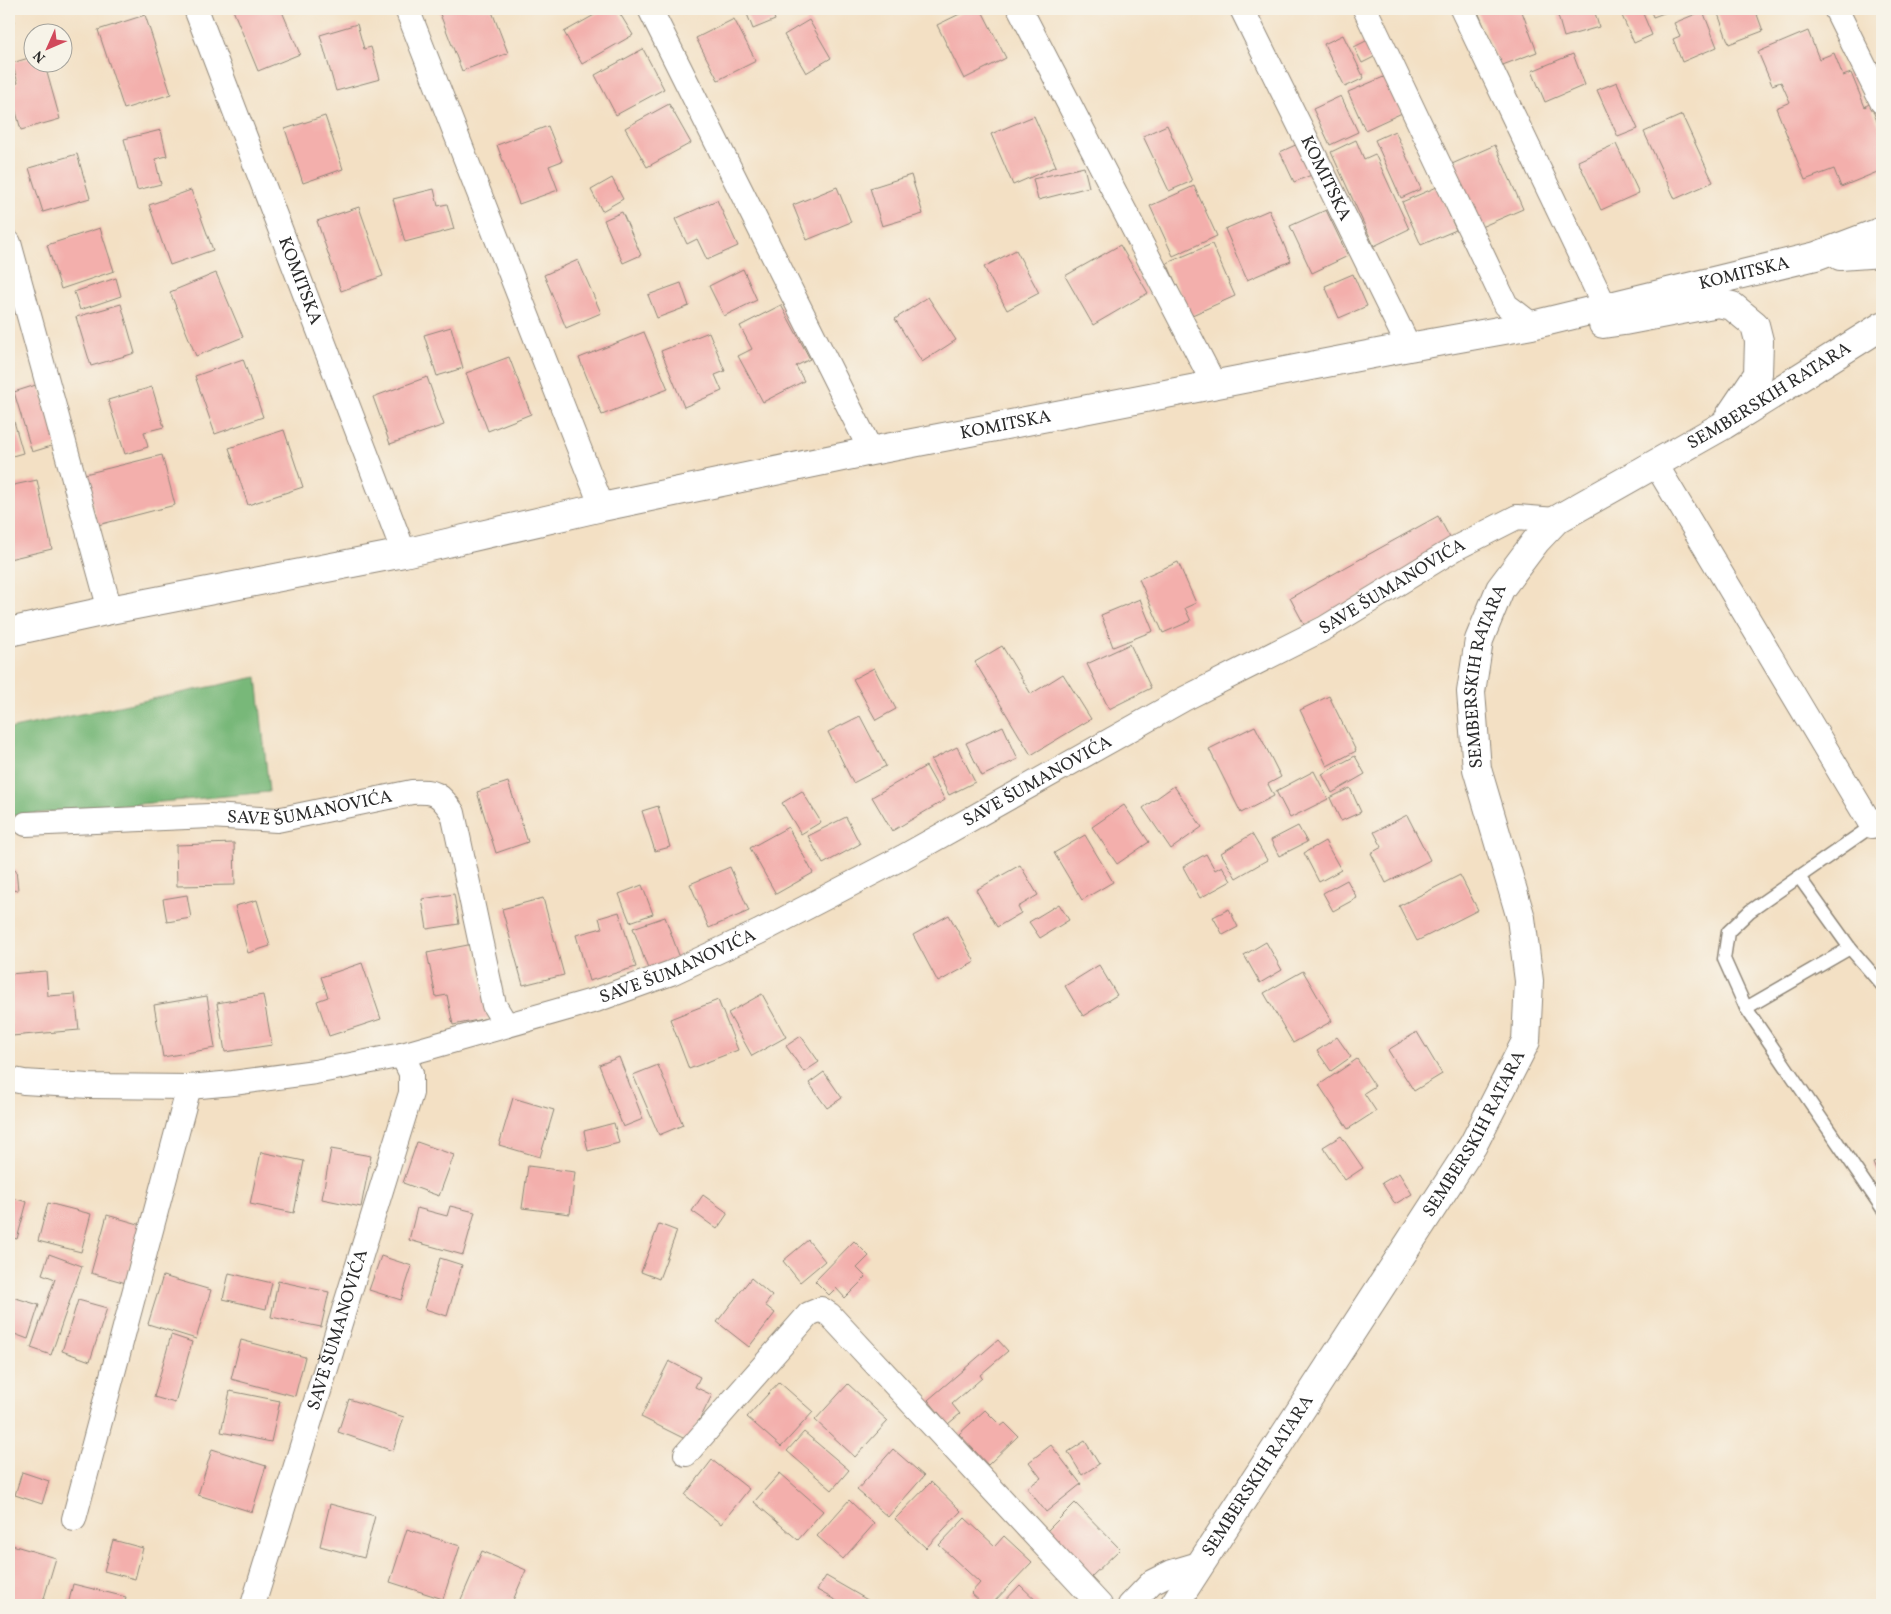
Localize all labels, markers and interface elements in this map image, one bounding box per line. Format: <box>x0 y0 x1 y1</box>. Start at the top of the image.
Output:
north arrow <box>22 22 72 72</box>
text: N <box>30 46 50 66</box>
street label: KOMITSKA <box>1294 132 1357 226</box>
street label: KOMITSKA <box>272 233 328 329</box>
street label: KOMITSKA <box>1696 250 1792 297</box>
street label: SEMBERSKIH RATARA <box>1683 336 1856 456</box>
street label: KOMITSKA <box>958 404 1054 446</box>
street label: SAVE ŠUMANOVIĆA <box>1314 533 1470 641</box>
street label: SEMBERSKIH RATARA <box>1458 580 1513 769</box>
street label: SAVE ŠUMANOVIĆA <box>958 729 1117 833</box>
street label: SAVE ŠUMANOVIĆA <box>226 784 395 833</box>
street label: SAVE ŠUMANOVIĆA <box>596 923 760 1010</box>
street label: SEMBERSKIH RATARA <box>1417 1046 1532 1222</box>
street label: SAVE ŠUMANOVIĆA <box>301 1246 375 1413</box>
street label: SEMBERSKIH RATARA <box>1196 1390 1320 1562</box>

